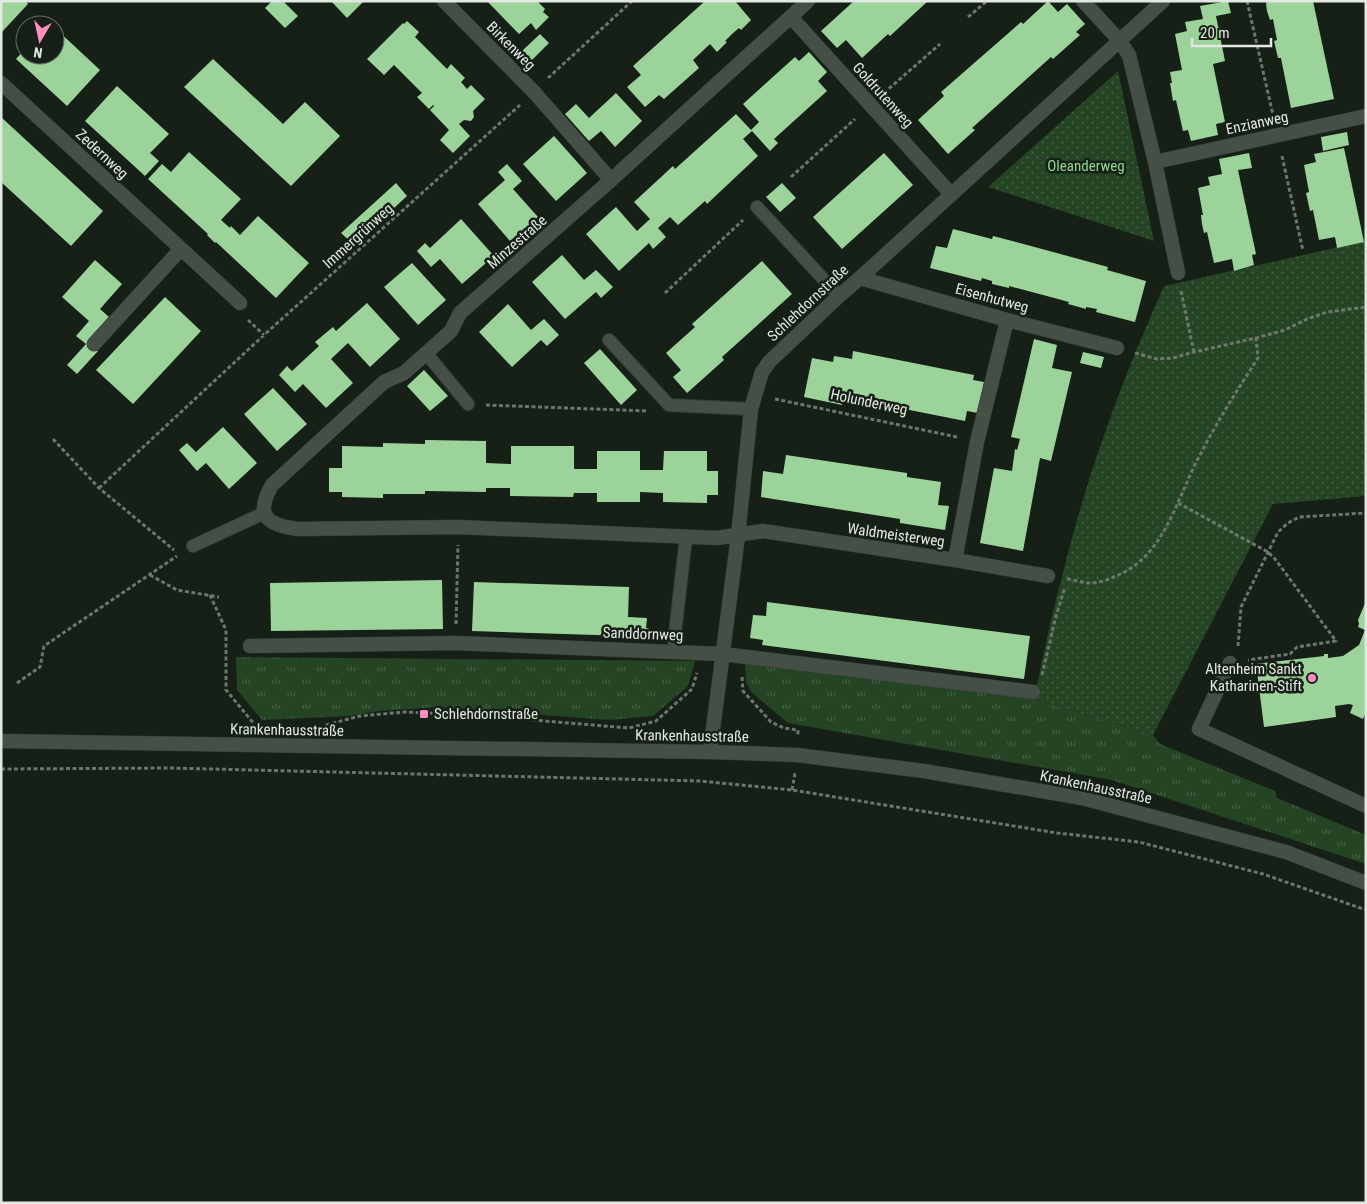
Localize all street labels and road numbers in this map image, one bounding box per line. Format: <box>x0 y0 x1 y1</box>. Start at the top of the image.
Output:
street label: Birkenweg <box>483 18 539 74</box>
street label: Goldrutenweg <box>849 59 917 131</box>
street label: Enzianweg <box>1224 108 1290 138</box>
street label: Zedernweg <box>72 125 132 183</box>
street label: Immergrünweg <box>319 200 397 272</box>
street label: Minzestraße <box>483 211 551 273</box>
street label: Schlehdornstraße <box>764 261 852 345</box>
street label: Eisenhutweg <box>953 280 1031 316</box>
street label: Holunderweg <box>829 385 909 419</box>
street label: Waldmeisterweg <box>846 519 946 551</box>
street label: Sanddornweg <box>602 624 684 644</box>
street label: Krankenhausstraße <box>230 720 344 740</box>
street label: Krankenhausstraße <box>635 726 749 746</box>
street label: Krankenhausstraße <box>1038 766 1154 808</box>

